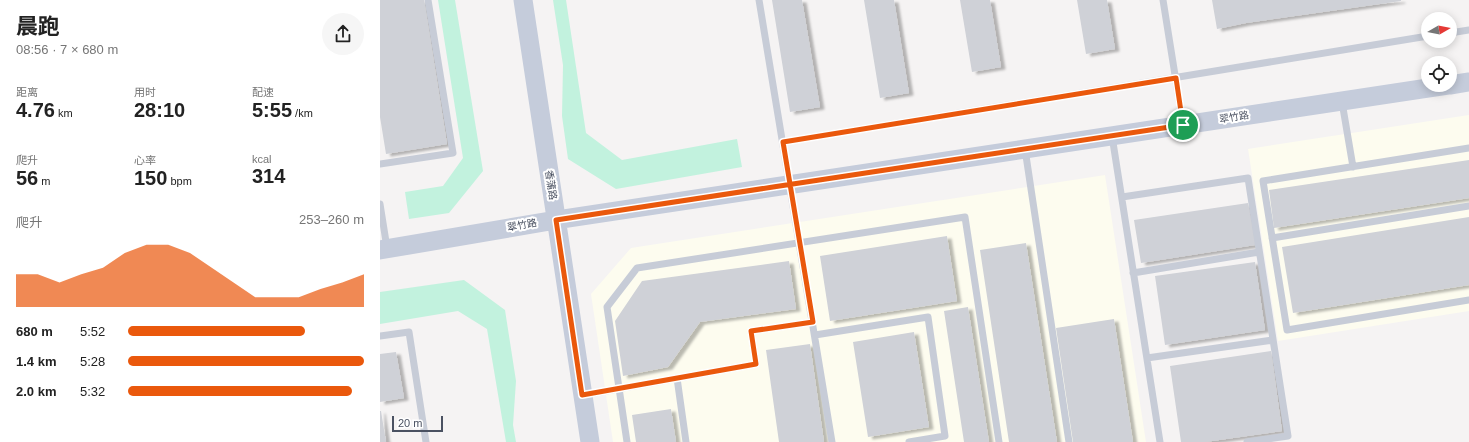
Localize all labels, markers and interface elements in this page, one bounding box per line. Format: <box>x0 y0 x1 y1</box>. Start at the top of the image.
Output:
north arrow <box>1421 12 1457 48</box>
map controls <box>1421 12 1457 92</box>
button: share <box>322 13 364 55</box>
text: 晨跑 <box>16 14 60 39</box>
text: 08:56 · 7 × 680 m <box>16 42 118 57</box>
button: locate <box>1421 56 1457 92</box>
text: 距离 <box>16 86 38 98</box>
text: 用时 <box>134 86 156 98</box>
text: 配速 <box>252 86 274 98</box>
text: 4.76 <box>16 99 55 121</box>
text: 28:10 <box>134 99 185 121</box>
text: 5:55 <box>252 99 292 121</box>
text: km <box>55 107 73 119</box>
text: /km <box>292 107 313 119</box>
pin <box>1166 108 1200 142</box>
street label: 翠竹路 <box>1218 109 1250 125</box>
icon: arrive <box>1172 114 1194 136</box>
text: kcal <box>252 153 272 165</box>
text: 爬升 <box>16 154 38 166</box>
text: 心率 <box>134 154 156 166</box>
text: 314 <box>252 165 285 187</box>
text: 56 <box>16 167 38 189</box>
text: 150 <box>134 167 167 189</box>
street label: 香蒲路 <box>543 169 559 201</box>
text: m <box>38 175 50 187</box>
text: bpm <box>167 175 192 187</box>
text: 253–260 m <box>299 212 364 227</box>
text: 爬升 <box>16 215 42 230</box>
street label: 翠竹路 <box>506 217 538 233</box>
text: 680 m <box>16 324 53 339</box>
text: 5:52 <box>80 324 105 339</box>
text: 1.4 km <box>16 354 56 369</box>
text: 5:28 <box>80 354 105 369</box>
text: 2.0 km <box>16 384 56 399</box>
text: 5:32 <box>80 384 105 399</box>
scale bar <box>392 414 443 433</box>
text: 20 m <box>398 417 422 429</box>

